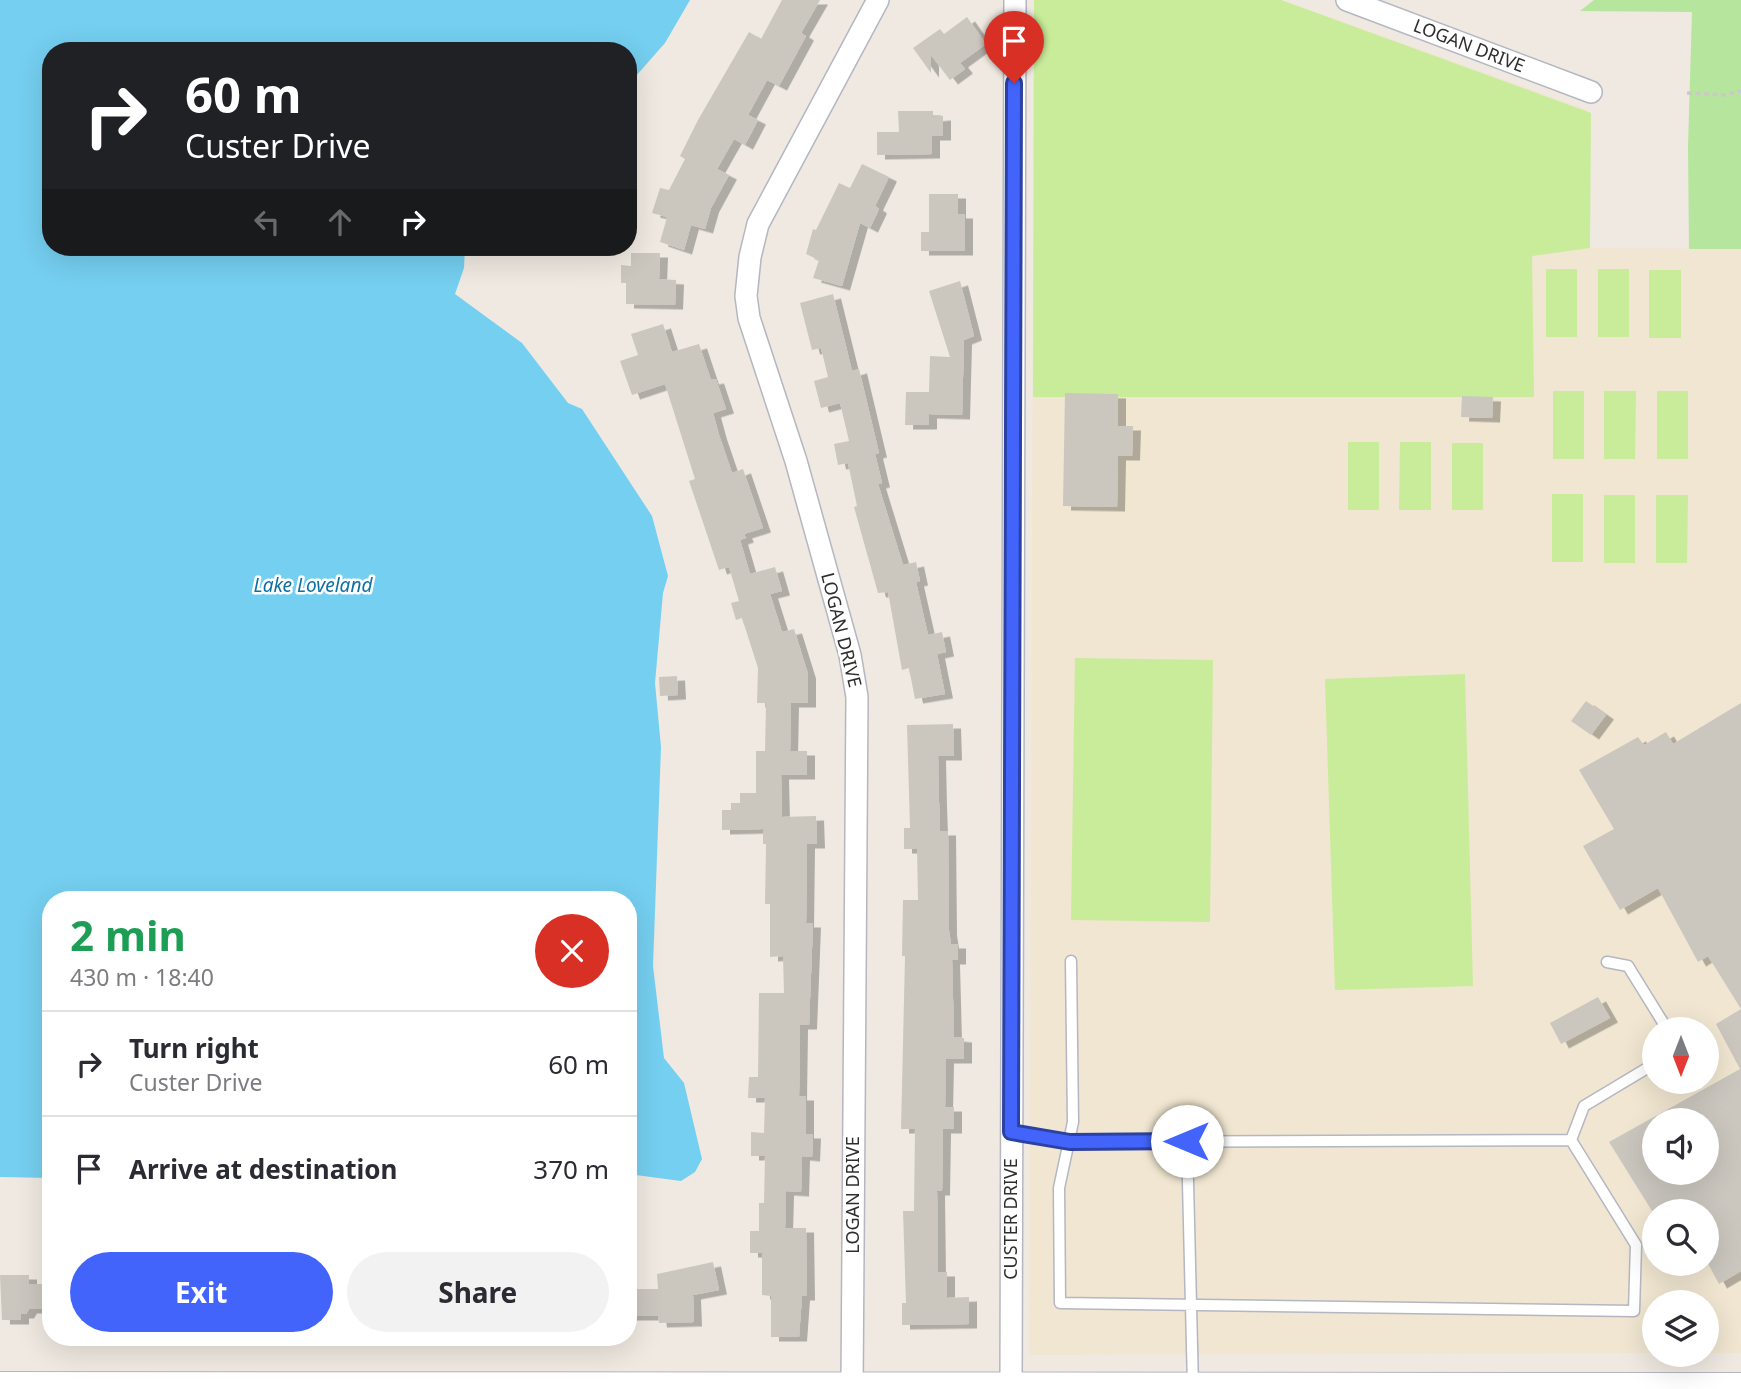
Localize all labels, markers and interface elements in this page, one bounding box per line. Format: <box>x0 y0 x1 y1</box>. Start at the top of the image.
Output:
pin <box>984 11 1044 83</box>
street label: LOGAN DRIVE <box>1410 13 1528 77</box>
icon: arrive <box>995 22 1033 60</box>
text: 60 m <box>185 61 302 127</box>
icon: right <box>70 70 161 161</box>
text: Custer Drive <box>185 124 371 167</box>
icon: left <box>248 203 286 241</box>
icon: ahead <box>321 203 359 241</box>
icon: right <box>394 203 432 241</box>
street label: LOGAN DRIVE <box>816 570 868 690</box>
water label: Lake Loveland <box>254 572 373 598</box>
text: 2 min <box>70 906 186 963</box>
button: close <box>535 914 609 988</box>
text: 430 m · 18:40 <box>70 961 214 993</box>
north arrow <box>1642 1017 1718 1094</box>
map controls <box>1642 1017 1719 1367</box>
text: Turn right <box>129 1030 259 1066</box>
icon: right <box>70 1045 108 1083</box>
text: 60 m <box>548 1046 609 1082</box>
text: Custer Drive <box>129 1066 262 1098</box>
position arrow <box>1150 1104 1224 1178</box>
button: sound <box>1642 1108 1719 1185</box>
street label: LOGAN DRIVE <box>840 1136 864 1254</box>
icon: arrive <box>70 1150 108 1188</box>
text: Arrive at destination <box>129 1151 398 1187</box>
text: 370 m <box>533 1151 609 1187</box>
street label: CUSTER DRIVE <box>998 1158 1022 1280</box>
button: search <box>1642 1199 1719 1276</box>
button: Exit <box>70 1252 333 1332</box>
button: Share <box>347 1252 609 1332</box>
button: layers <box>1642 1290 1719 1367</box>

